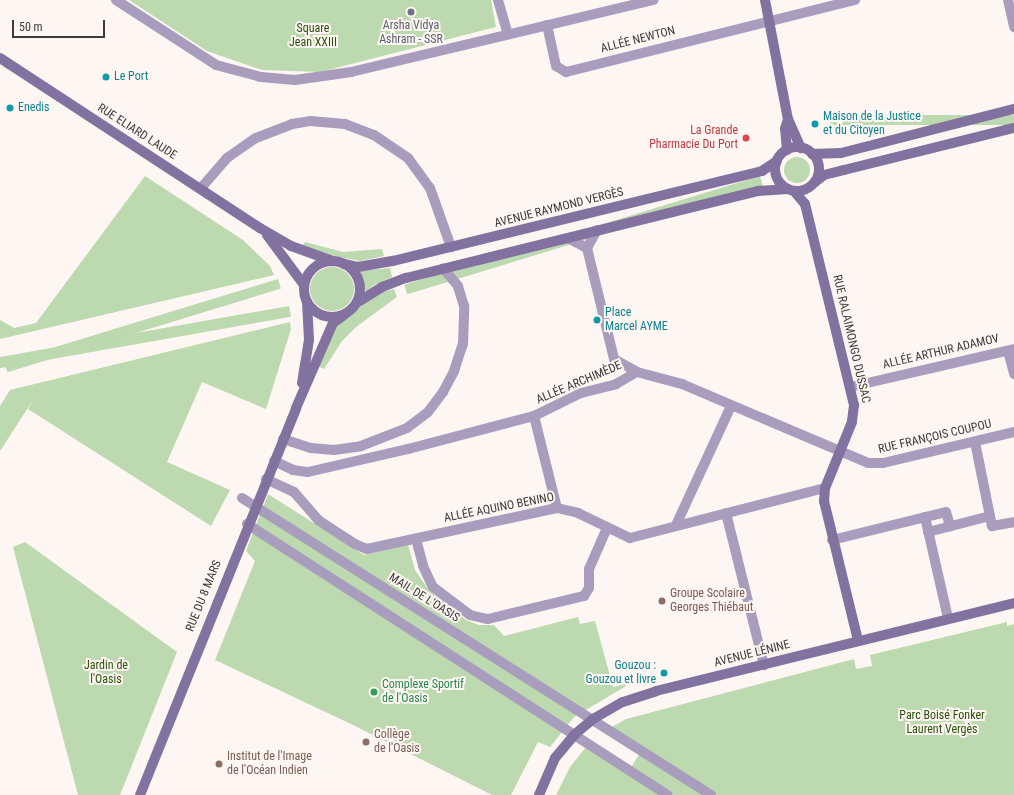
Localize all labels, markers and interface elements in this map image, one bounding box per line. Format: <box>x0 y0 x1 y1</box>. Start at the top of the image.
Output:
marker: Arsha Vidya Ashram - SSR <box>406 7 416 17</box>
scale bar <box>14 12 107 38</box>
place label: Arsha Vidya Ashram - SSR <box>379 19 443 47</box>
text: 50 m <box>19 20 43 34</box>
park label: Square Jean XXIII <box>289 22 337 50</box>
street label: ALLÉE NEWTON <box>599 24 677 56</box>
place label: Le Port <box>114 70 148 84</box>
marker: Le Port <box>101 72 111 82</box>
place label: Enedis <box>18 101 50 115</box>
street label: RUE ELIARD LAUDE <box>95 101 179 163</box>
marker: Enedis <box>5 103 15 113</box>
place label: Maison de la Justice et du Citoyen <box>823 110 921 138</box>
marker: Maison de la Justice et du Citoyen <box>810 119 820 129</box>
place label: La Grande Pharmacie Du Port <box>649 124 738 152</box>
marker: La Grande Pharmacie Du Port <box>741 133 751 143</box>
street label: AVENUE RAYMOND VERGÈS <box>493 185 625 231</box>
street label: RUE RALAIMONGO DUSSAC <box>829 273 873 405</box>
place label: Place Marcel AYME <box>605 306 668 334</box>
marker: Place Marcel AYME <box>592 315 602 325</box>
street label: ALLÉE ARTHUR ADAMOV <box>881 332 1001 372</box>
street label: ALLÉE ARCHIMÈDE <box>534 359 624 407</box>
street label: RUE FRANÇOIS COUPOU <box>877 417 993 457</box>
street label: ALLÉE AQUINO BENINO <box>443 490 555 526</box>
street label: RUE DU 8 MARS <box>183 558 225 634</box>
street label: MAIL DE L'OASIS <box>386 571 462 625</box>
place label: Groupe Scolaire Georges Thiébaut <box>670 587 753 615</box>
marker: Groupe Scolaire Georges Thiébaut <box>657 596 667 606</box>
street label: AVENUE LÉNINE <box>713 638 791 670</box>
park label: Jardin de l'Oasis <box>84 659 128 687</box>
place label: Gouzou : Gouzou et livre <box>586 659 656 687</box>
marker: Gouzou : Gouzou et livre <box>659 668 669 678</box>
place label: Complexe Sportif de l'Oasis <box>382 678 464 706</box>
marker: Complexe Sportif de l'Oasis <box>369 687 379 697</box>
park label: Parc Boisé Fonker Laurent Vergès <box>899 709 985 737</box>
place label: Collège de l'Oasis <box>374 728 420 756</box>
marker: Collège de l'Oasis <box>361 737 371 747</box>
place label: Institut de l'Image de l'Océan Indien <box>227 750 312 778</box>
marker: Institut de l'Image de l'Océan Indien <box>214 759 224 769</box>

